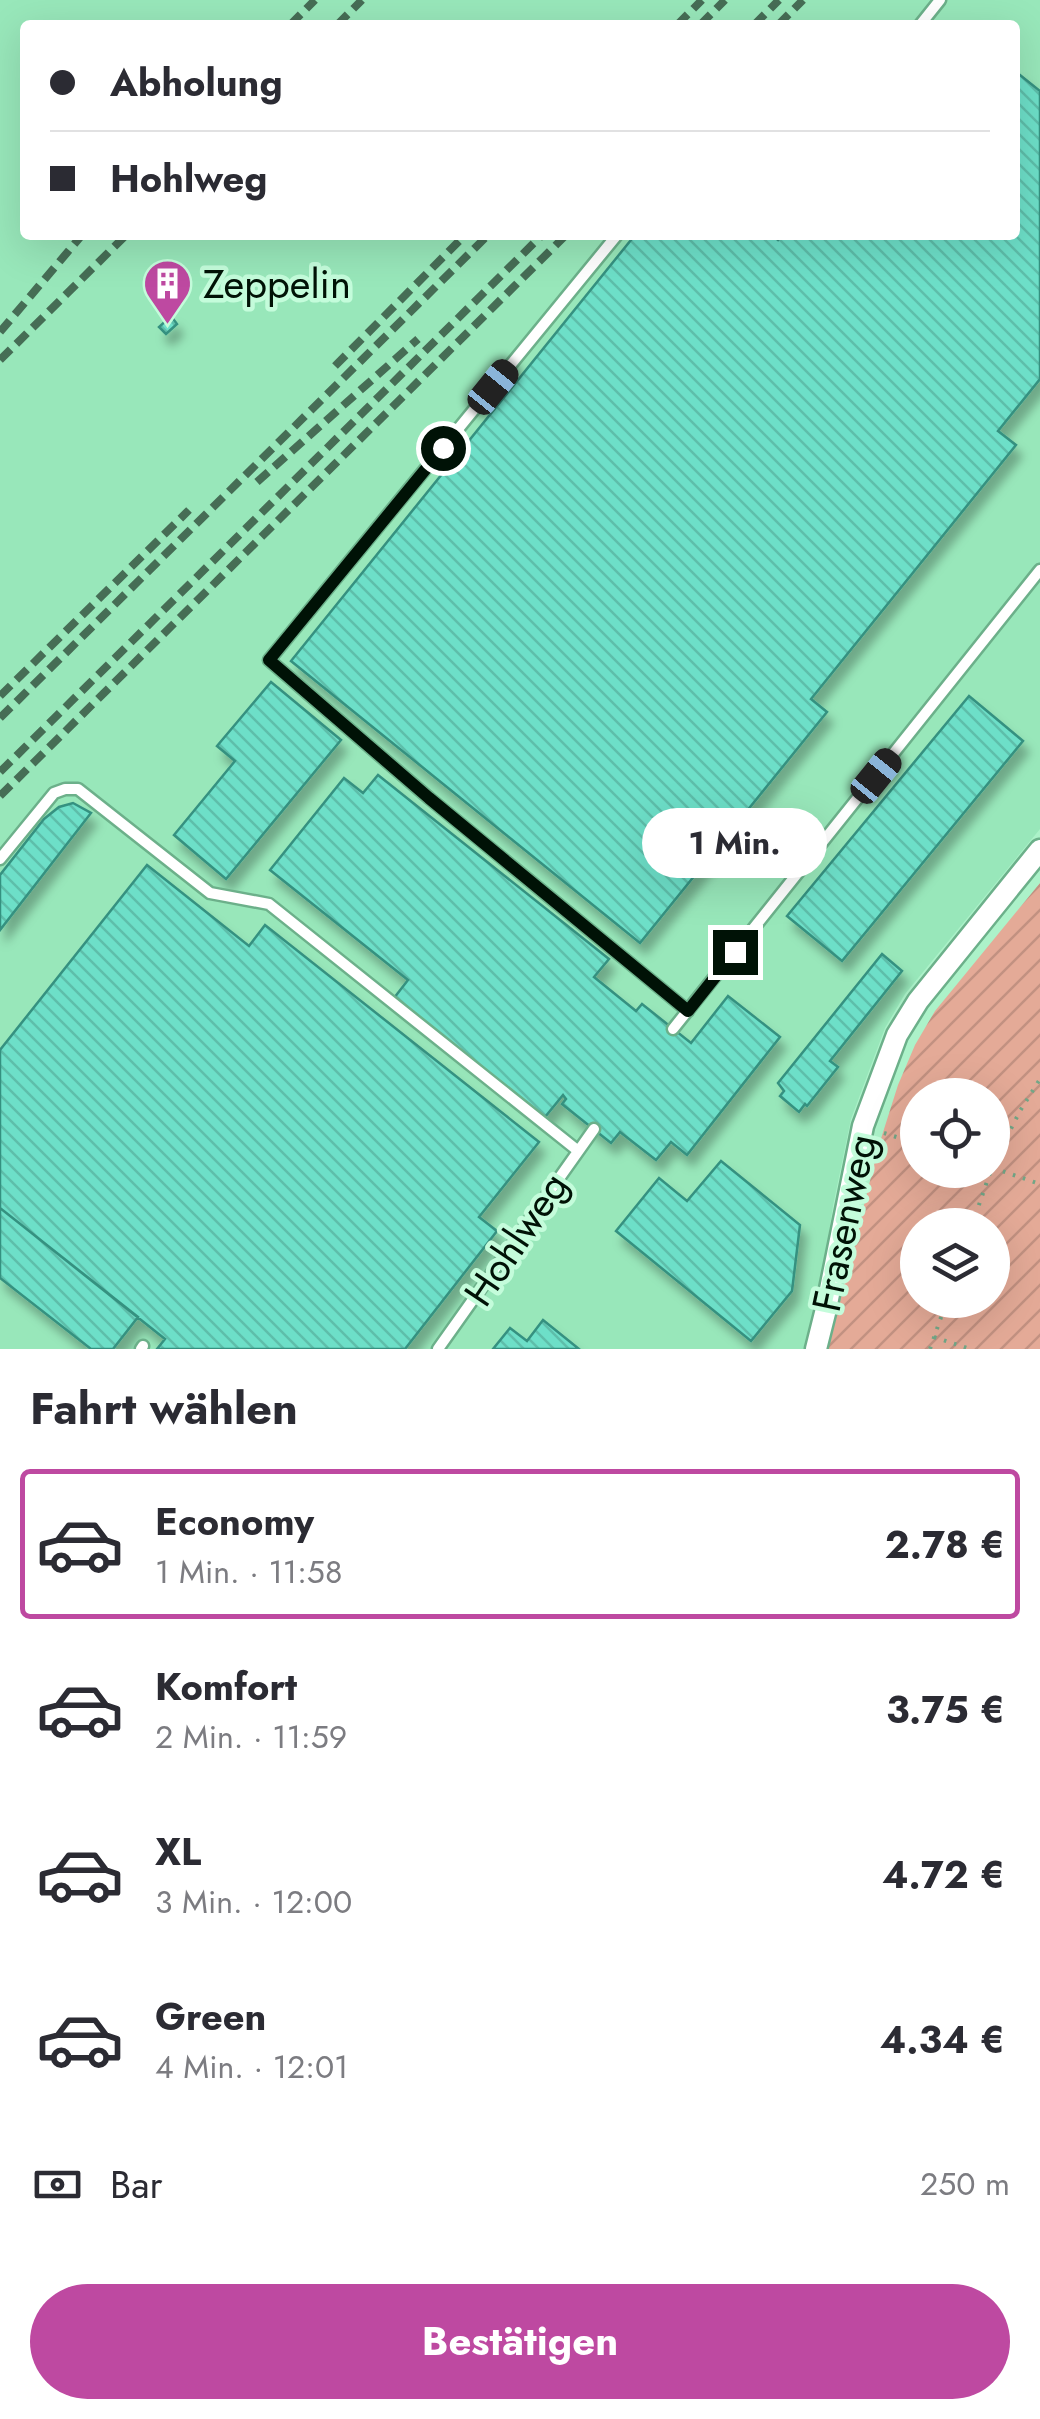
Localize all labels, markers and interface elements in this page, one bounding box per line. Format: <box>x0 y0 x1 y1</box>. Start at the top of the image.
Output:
text: Abholung <box>110 55 283 110</box>
text: Hohlweg <box>110 151 267 206</box>
place label: Zeppelin <box>203 255 351 313</box>
building icon: Zeppelin <box>142 258 194 326</box>
car <box>462 354 524 420</box>
route start <box>421 426 466 471</box>
car <box>845 743 907 809</box>
callout: 1 Min. <box>642 807 828 877</box>
text: 1 Min. <box>689 820 780 866</box>
route end <box>713 930 758 975</box>
map controls <box>900 1078 1010 1318</box>
button: locate <box>900 1078 1010 1188</box>
street label: Frasenweg <box>797 1129 891 1317</box>
street label: Hohlweg <box>450 1160 582 1318</box>
button: layers <box>900 1208 1010 1318</box>
text: Fahrt wählen <box>30 1376 298 1441</box>
text: Economy <box>155 1494 314 1549</box>
icon: car <box>35 1499 125 1589</box>
text: 2.78 € <box>885 1517 1005 1572</box>
text: 1 Min. · 11:58 <box>155 1549 342 1595</box>
text: Komfort <box>155 1659 297 1714</box>
icon: car <box>35 1664 125 1754</box>
text: 3.75 € <box>886 1682 1005 1737</box>
text: 2 Min. · 11:59 <box>155 1714 347 1760</box>
text: XL <box>155 1824 201 1879</box>
icon: car <box>35 1829 125 1919</box>
text: 4.72 € <box>882 1847 1005 1902</box>
text: 3 Min. · 12:00 <box>155 1879 352 1925</box>
text: Green <box>155 1989 266 2044</box>
icon: car <box>35 1994 125 2084</box>
text: 4.34 € <box>880 2012 1005 2067</box>
text: 4 Min. · 12:01 <box>155 2044 349 2090</box>
icon: cash <box>30 2157 85 2212</box>
text: Bar <box>110 2157 163 2212</box>
text: 250 m <box>920 2161 1010 2207</box>
button: Bestätigen <box>30 2284 1010 2399</box>

